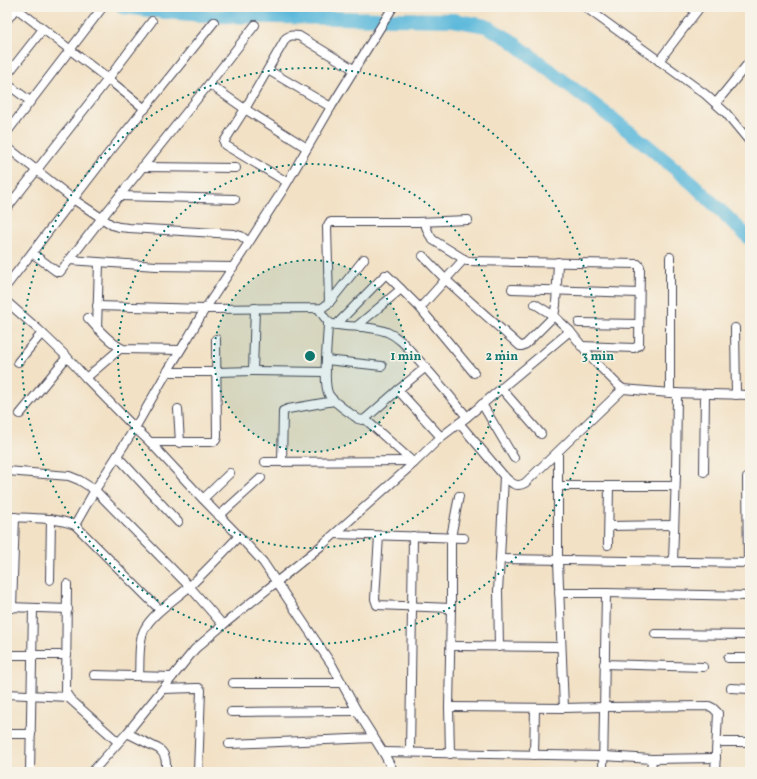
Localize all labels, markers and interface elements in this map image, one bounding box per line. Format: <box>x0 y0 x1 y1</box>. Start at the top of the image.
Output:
centre of rings <box>303 349 317 363</box>
text: 1 min <box>391 349 422 365</box>
text: 2 min <box>486 349 518 365</box>
text: 3 min <box>582 349 614 365</box>

